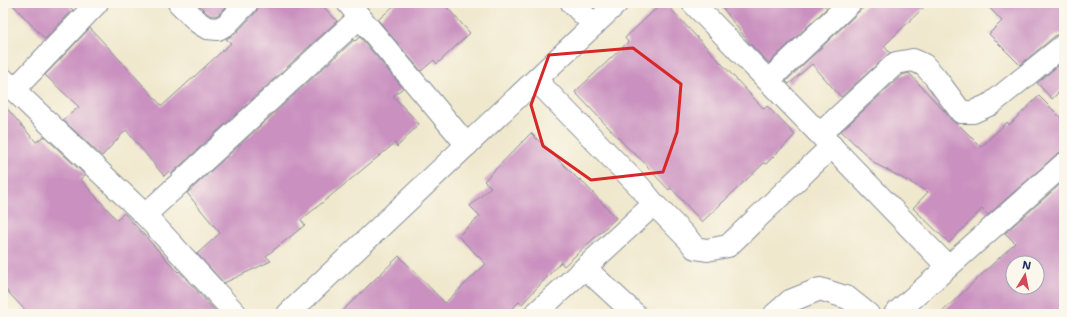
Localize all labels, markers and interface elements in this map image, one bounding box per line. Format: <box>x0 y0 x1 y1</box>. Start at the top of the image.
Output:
north arrow <box>1005 255 1045 295</box>
text: N <box>1021 258 1033 274</box>

